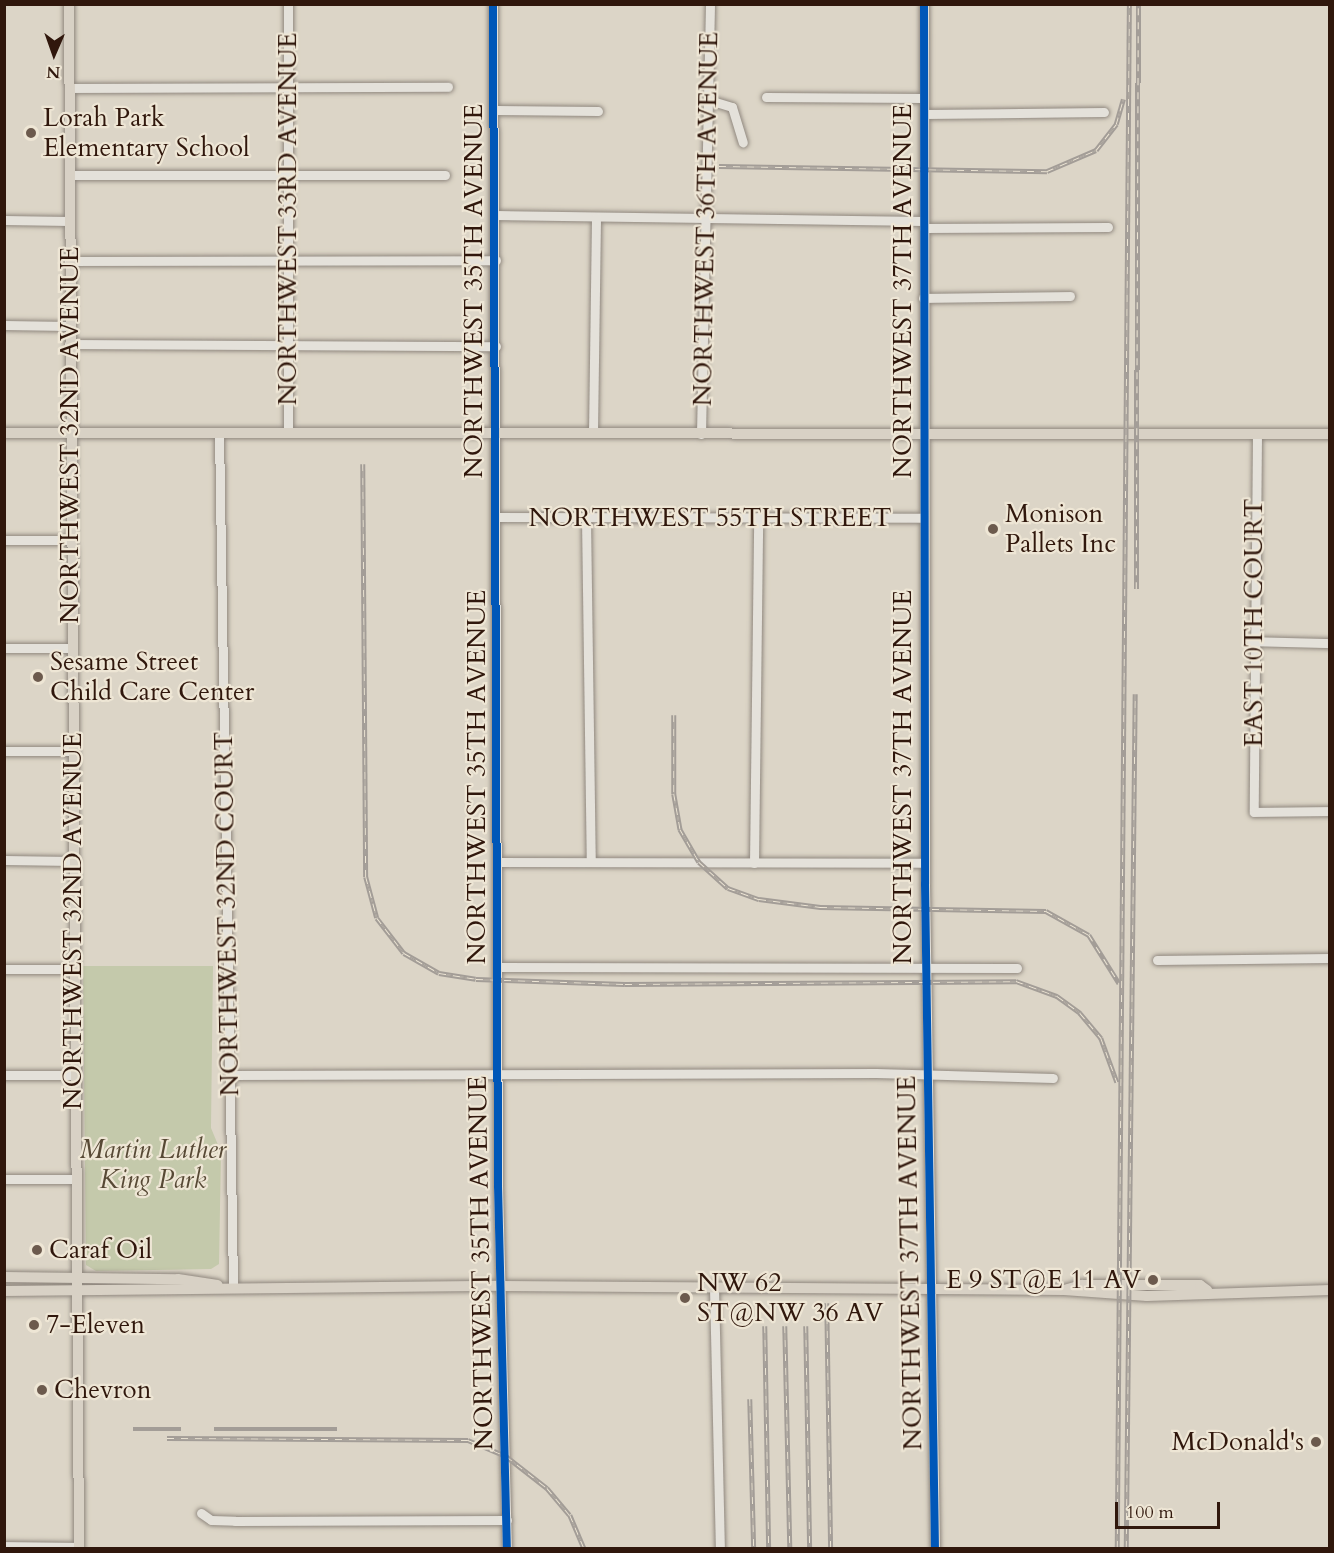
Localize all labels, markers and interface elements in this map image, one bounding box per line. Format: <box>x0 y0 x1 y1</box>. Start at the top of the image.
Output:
north arrow <box>24 24 84 84</box>
street label: NORTHWEST 36TH AVENUE <box>687 31 725 407</box>
street label: NORTHWEST 33RD AVENUE <box>272 32 304 406</box>
text: N <box>46 61 61 83</box>
place label: Lorah Park Elementary School <box>43 102 250 164</box>
street label: NORTHWEST 35TH AVENUE <box>458 104 490 478</box>
street label: NORTHWEST 37TH AVENUE <box>887 104 919 478</box>
marker: Lorah Park Elementary School <box>24 126 38 140</box>
street label: NORTHWEST 32ND AVENUE <box>54 246 86 624</box>
place label: Monison Pallets Inc <box>1005 498 1116 560</box>
street label: EAST 10TH COURT <box>1238 499 1270 747</box>
street label: NORTHWEST 55TH STREET <box>529 502 891 534</box>
marker: Monison Pallets Inc <box>986 522 1000 536</box>
street label: NORTHWEST 35TH AVENUE <box>461 590 493 964</box>
street label: NORTHWEST 37TH AVENUE <box>887 590 919 964</box>
place label: Sesame Street Child Care Center <box>50 646 254 708</box>
marker: Sesame Street Child Care Center <box>31 670 45 684</box>
street label: NORTHWEST 32ND COURT <box>208 731 246 1097</box>
street label: NORTHWEST 32ND AVENUE <box>57 732 89 1110</box>
street label: NORTHWEST 35TH AVENUE <box>462 1075 500 1451</box>
street label: NORTHWEST 37TH AVENUE <box>891 1075 929 1451</box>
park label: Martin Luther King Park <box>80 1134 226 1196</box>
place label: Caraf Oil <box>49 1234 152 1266</box>
marker: Caraf Oil <box>30 1243 44 1257</box>
place label: E 9 ST@E 11 AV <box>946 1264 1141 1296</box>
place label: NW 62 ST@NW 36 AV <box>697 1267 883 1328</box>
marker: E 9 ST@E 11 AV <box>1146 1273 1160 1287</box>
marker: NW 62 ST@NW 36 AV <box>678 1291 692 1305</box>
place label: 7-Eleven <box>46 1309 145 1341</box>
marker: 7-Eleven <box>27 1318 41 1332</box>
place label: Chevron <box>54 1374 151 1406</box>
marker: Chevron <box>35 1383 49 1397</box>
place label: McDonald's <box>1171 1426 1304 1458</box>
marker: McDonald's <box>1309 1435 1323 1449</box>
scale bar <box>1118 1490 1223 1528</box>
text: 100 m <box>1126 1500 1174 1525</box>

